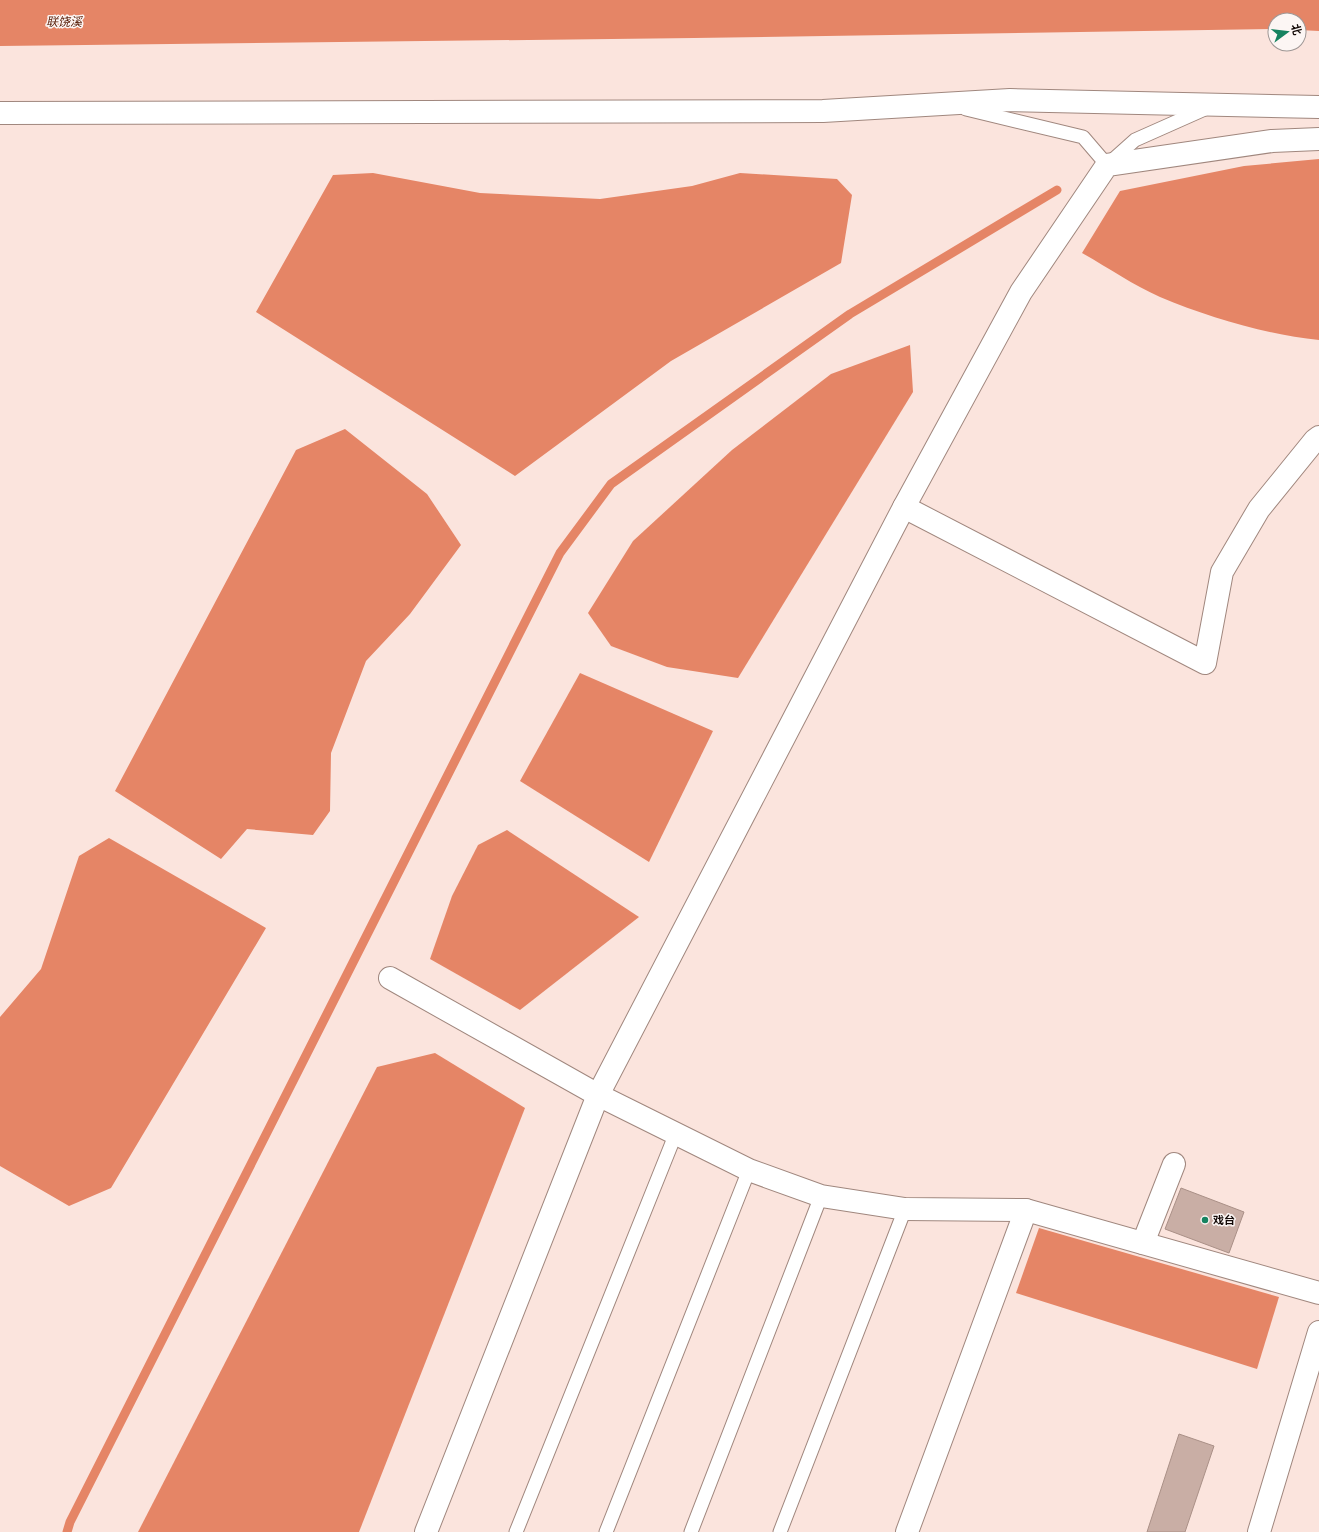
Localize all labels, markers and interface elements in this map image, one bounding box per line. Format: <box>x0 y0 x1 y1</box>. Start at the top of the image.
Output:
north arrow <box>1267 12 1307 52</box>
water label: 联饶溪 <box>46 14 84 30</box>
text: 北 <box>1288 22 1305 37</box>
place label: 戏台 <box>1213 1213 1235 1228</box>
marker: 戏台 <box>1200 1215 1210 1225</box>

